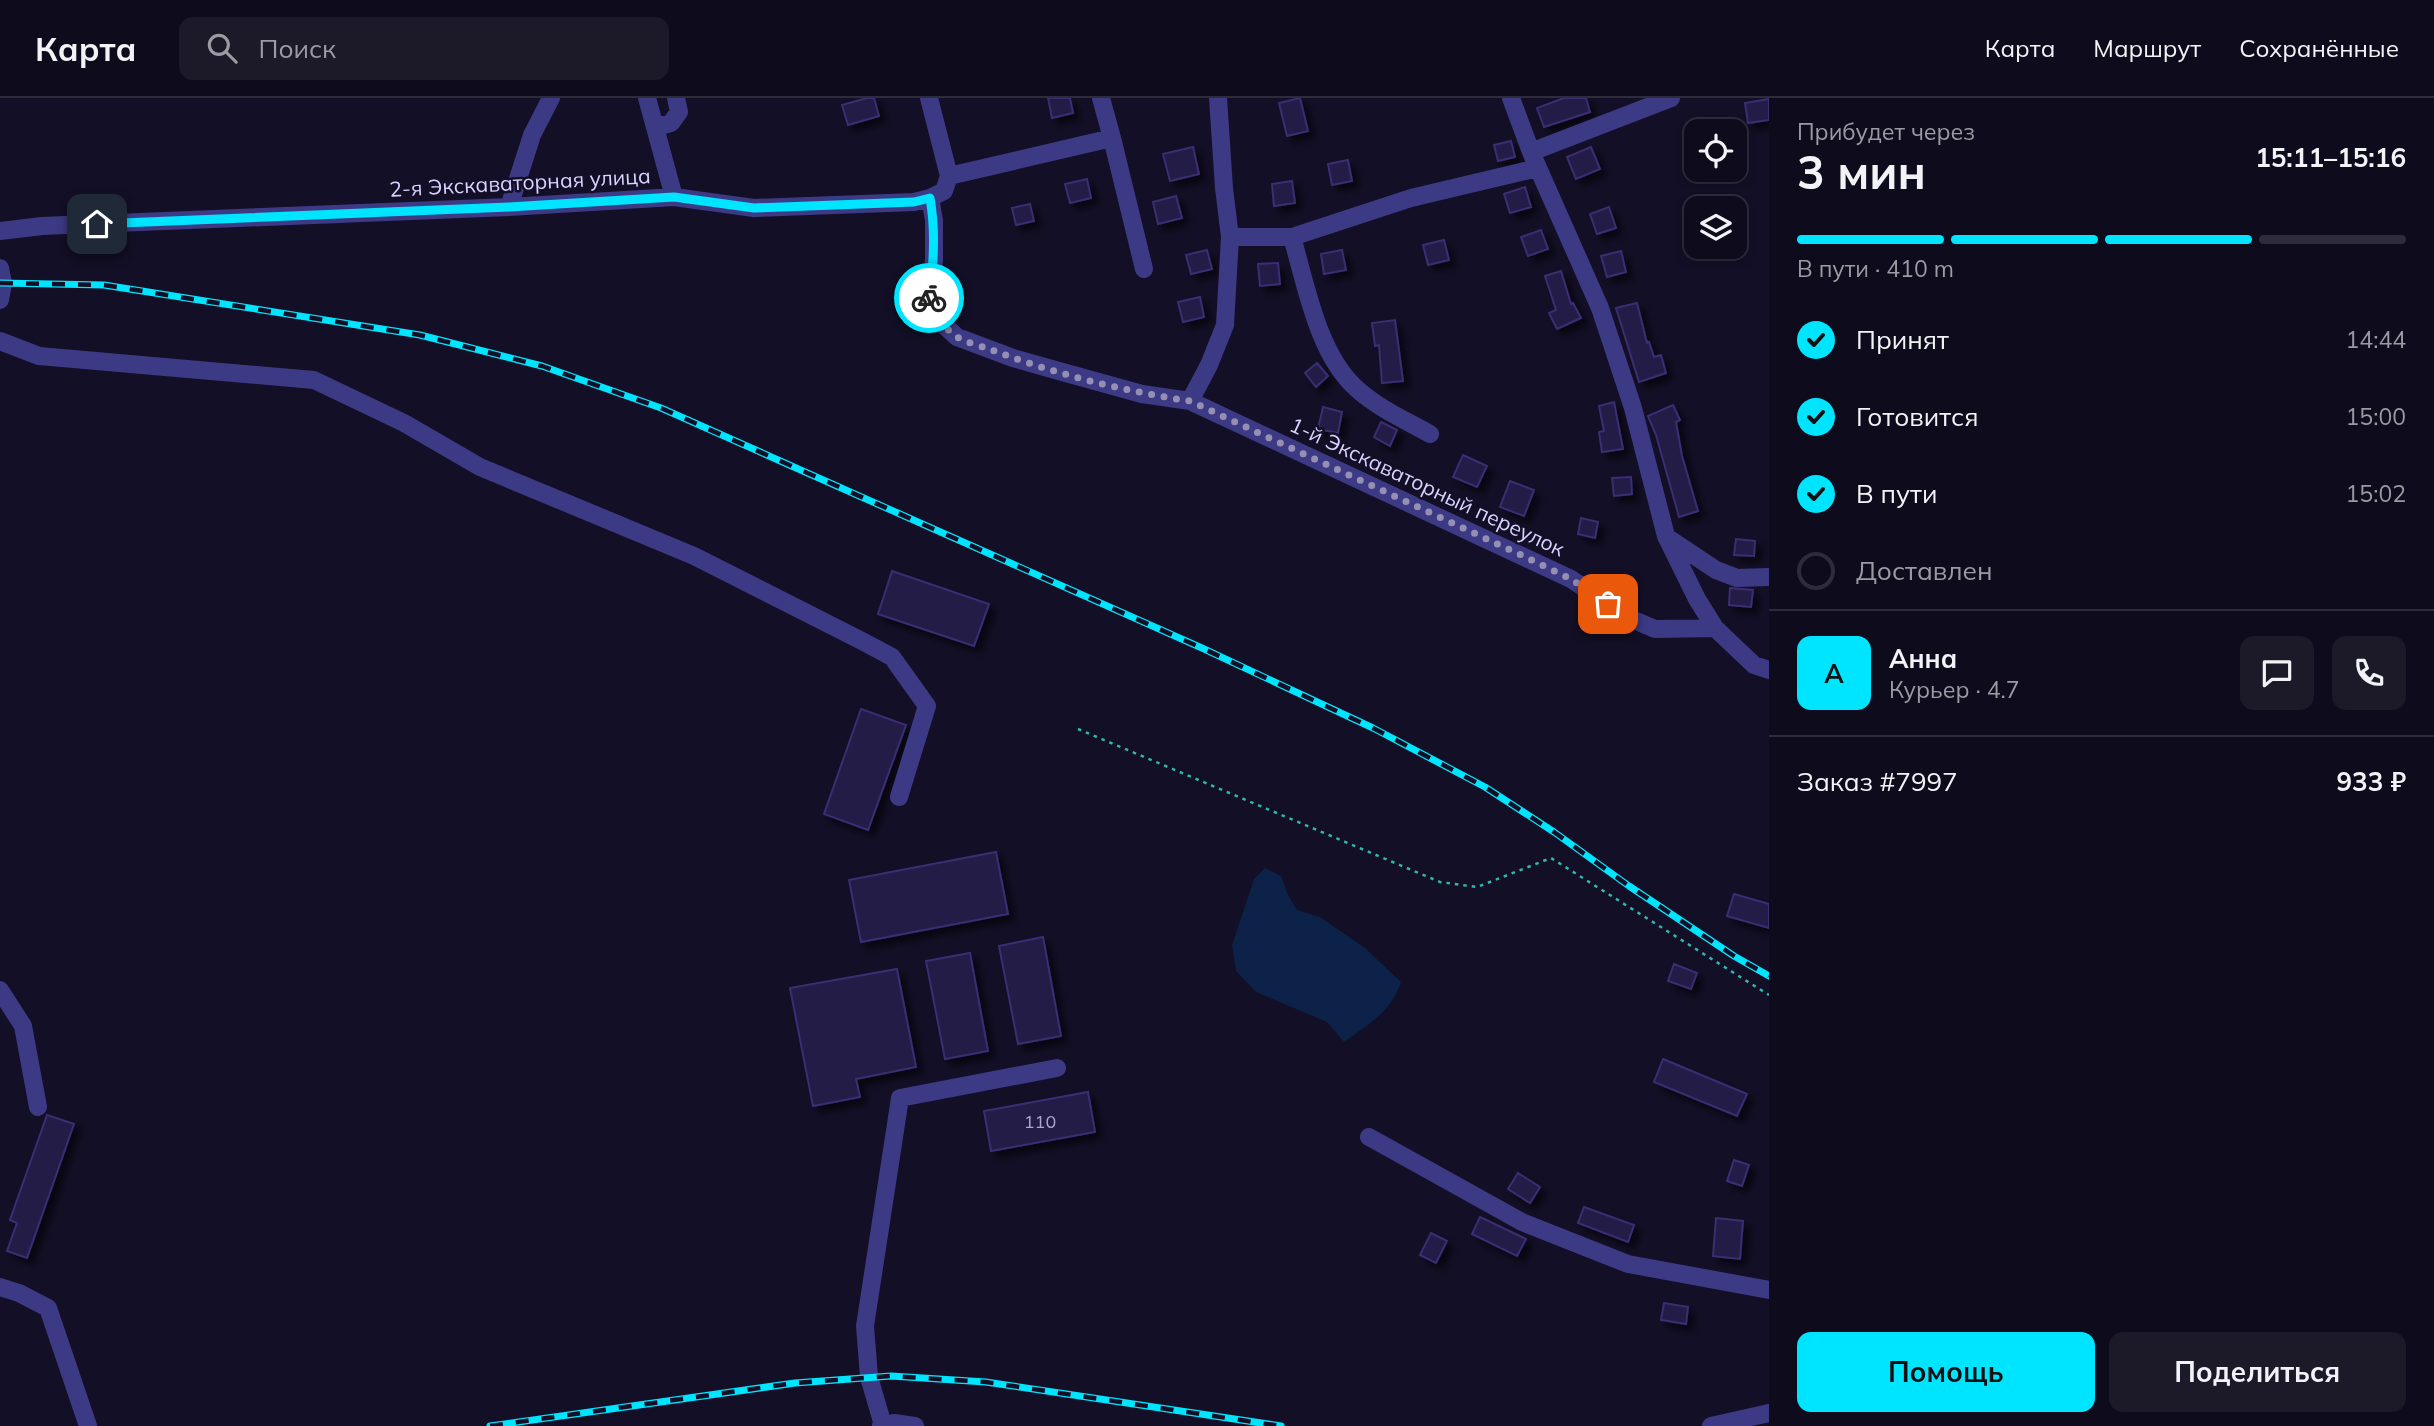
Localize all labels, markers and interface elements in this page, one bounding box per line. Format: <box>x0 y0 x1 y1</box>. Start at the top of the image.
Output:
search box <box>179 17 669 80</box>
text: Карта <box>35 28 137 69</box>
icon: search <box>203 29 241 67</box>
text: Поиск <box>259 32 336 65</box>
text: Карта <box>1985 33 2055 63</box>
text: Маршрут <box>2093 33 2201 63</box>
text: Сохранённые <box>2239 33 2399 63</box>
text: Прибудет через <box>1797 117 1975 146</box>
map controls <box>1684 119 1747 259</box>
button: locate <box>1684 119 1747 182</box>
text: 15:11–15:16 <box>2255 141 2406 174</box>
text: 3 мин <box>1797 143 1926 201</box>
street label: 2-я Экскаваторная улица <box>389 162 651 202</box>
pin <box>67 194 127 254</box>
button: layers <box>1684 196 1747 259</box>
icon: home <box>78 205 116 243</box>
text: В пути · 410 m <box>1797 254 1954 283</box>
courier <box>894 263 964 333</box>
icon: bike <box>910 279 948 317</box>
icon: check <box>1797 321 1835 359</box>
text: Принят <box>1856 323 1949 356</box>
text: 14:44 <box>2346 325 2406 354</box>
icon: check <box>1797 398 1835 436</box>
text: Готовится <box>1856 400 1979 433</box>
text: 15:00 <box>2346 402 2406 431</box>
street label: 1-й Экскаваторный переулок <box>1286 411 1570 562</box>
icon: check <box>1797 475 1835 513</box>
text: В пути <box>1856 477 1937 510</box>
text: 15:02 <box>2346 479 2406 508</box>
text: Доставлен <box>1856 554 1993 587</box>
pin <box>1578 574 1638 634</box>
icon: bag <box>1589 585 1627 623</box>
button: chat <box>2240 636 2314 710</box>
button: phone <box>2332 636 2406 710</box>
text: Анна <box>1889 642 1957 675</box>
text: А <box>1824 657 1844 690</box>
text: Курьер · 4.7 <box>1889 675 2020 704</box>
text: Заказ #7997 <box>1797 765 1958 798</box>
text: 933 ₽ <box>2336 765 2406 798</box>
house number: 110 <box>1024 1110 1056 1133</box>
button: Помощь <box>1797 1332 2095 1412</box>
button: Поделиться <box>2109 1332 2406 1412</box>

